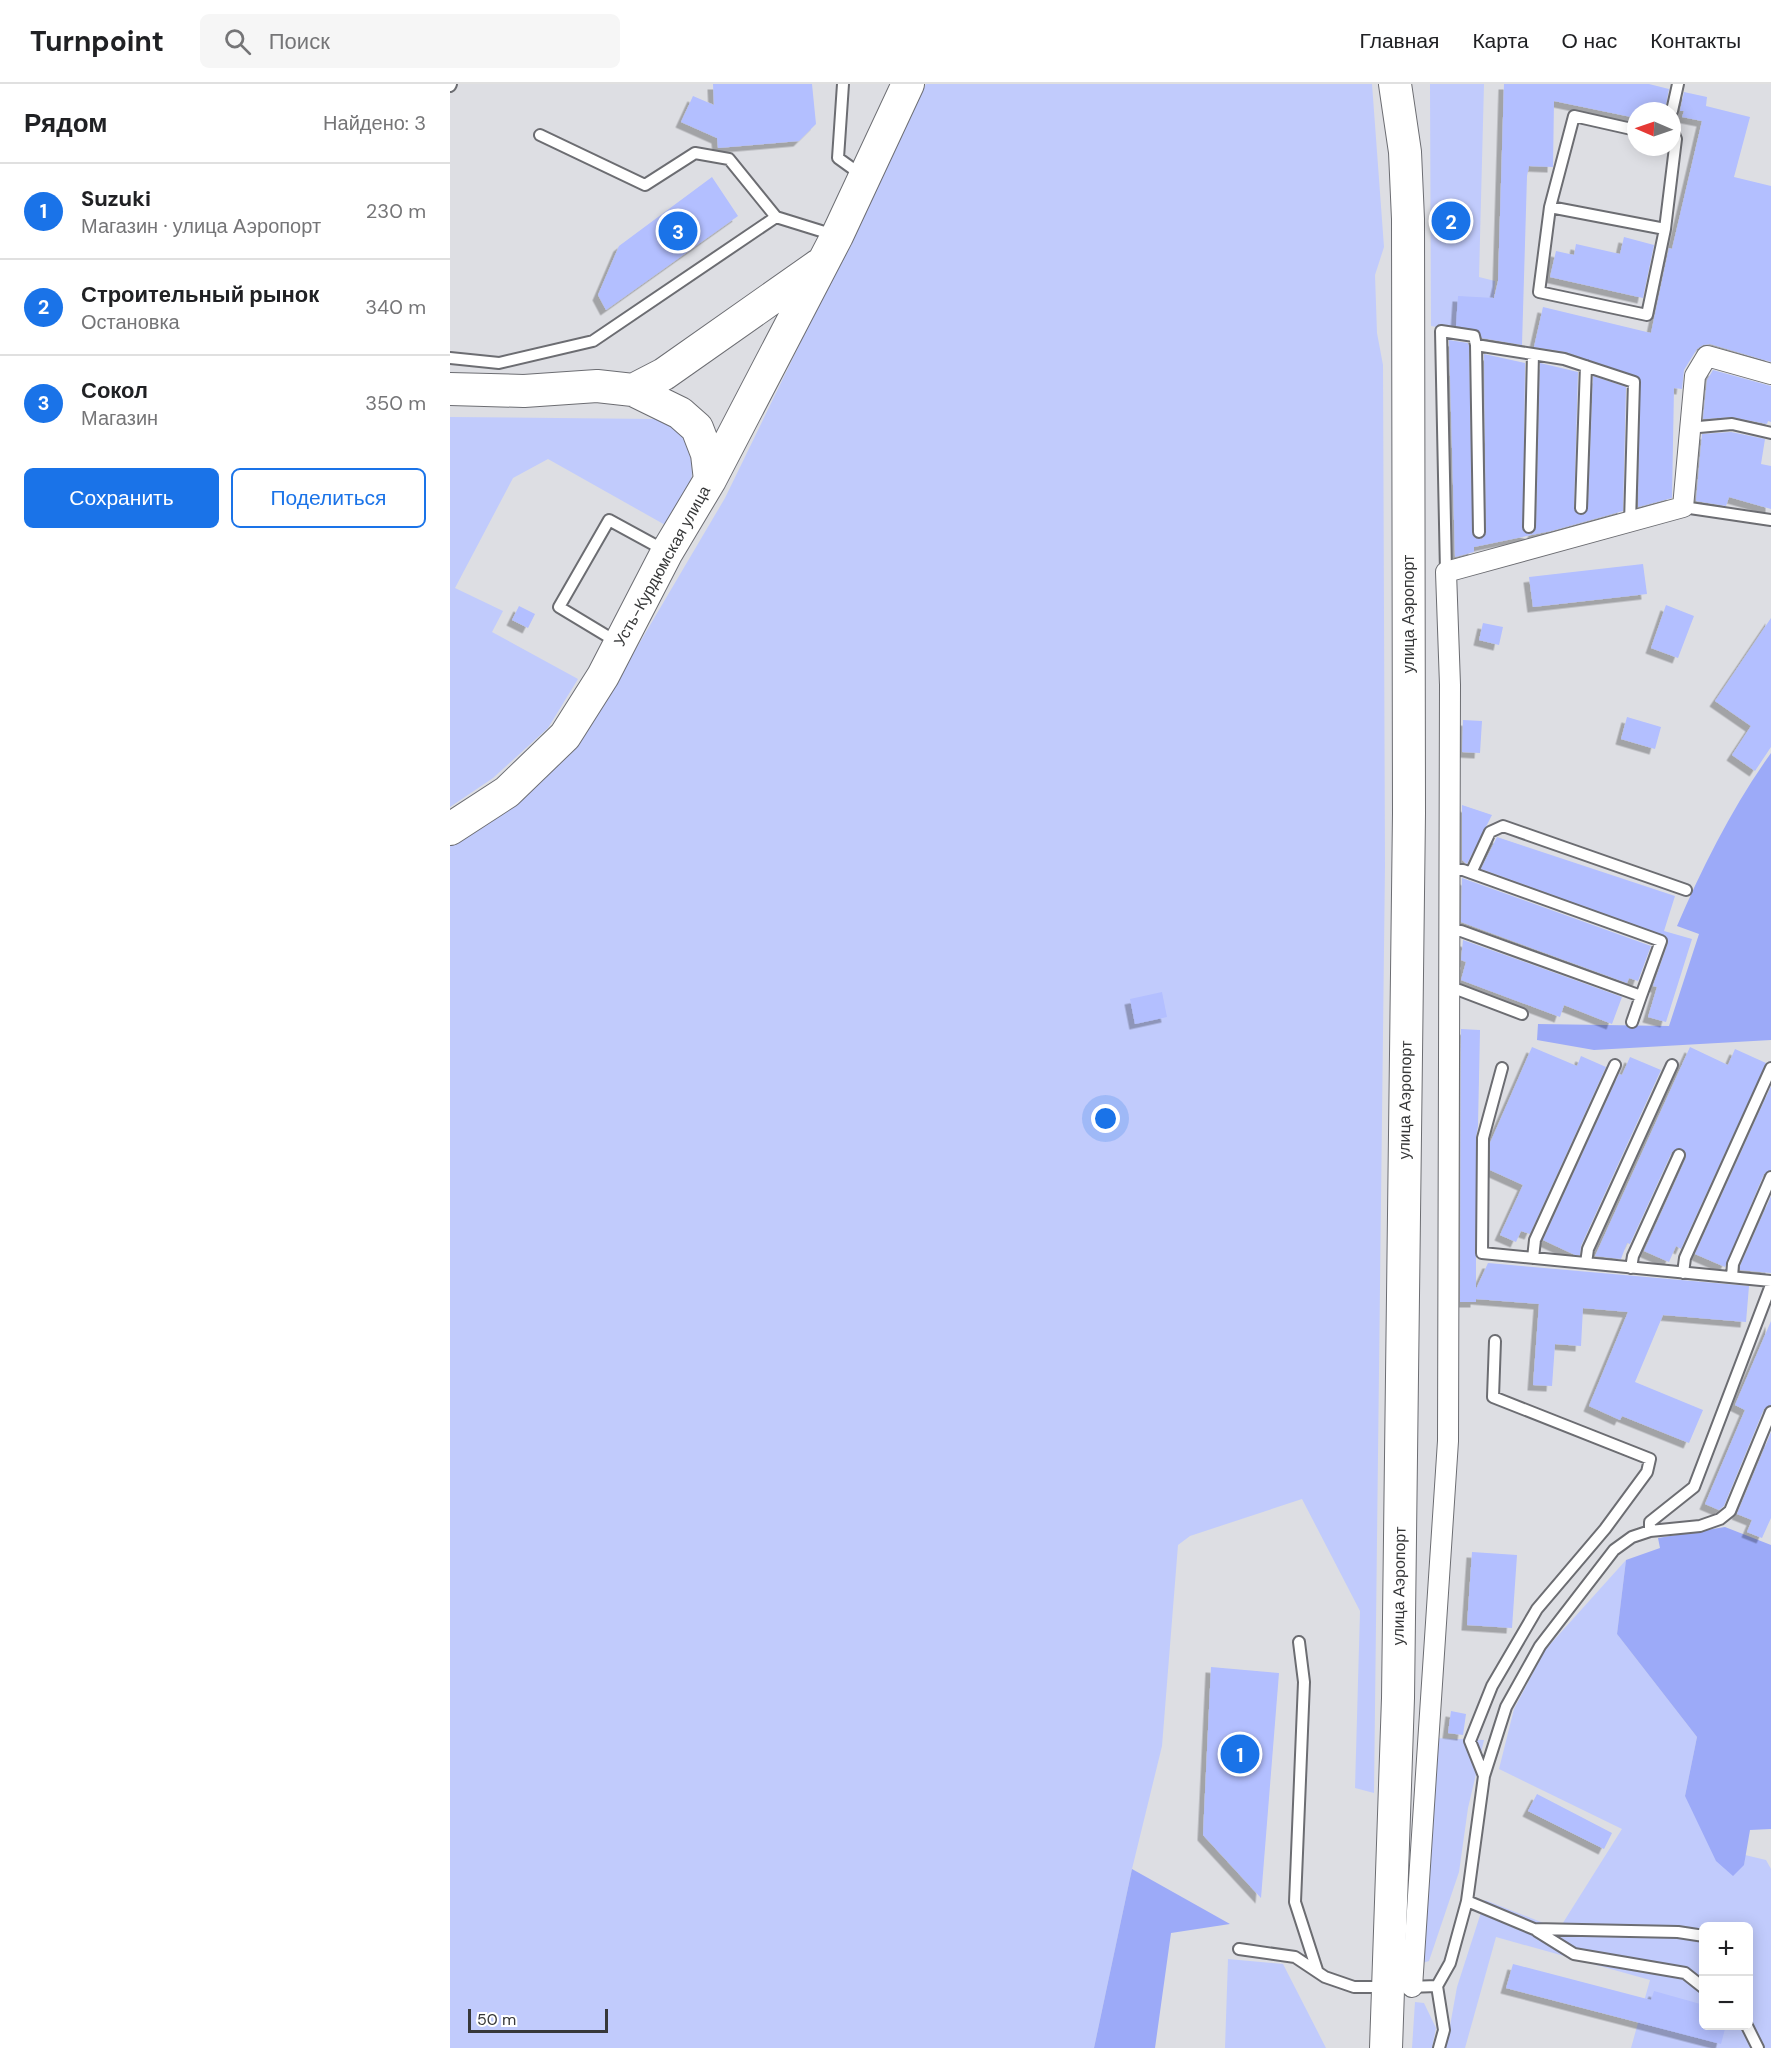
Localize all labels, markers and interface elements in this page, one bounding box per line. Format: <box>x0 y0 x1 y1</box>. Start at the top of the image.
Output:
search box <box>200 14 620 68</box>
text: Turnpoint <box>30 23 164 60</box>
icon: search <box>221 25 254 58</box>
text: Поиск <box>269 27 330 56</box>
text: Главная <box>1359 27 1439 55</box>
text: Карта <box>1472 27 1529 55</box>
text: О нас <box>1562 27 1617 55</box>
text: Контакты <box>1650 27 1741 55</box>
north arrow <box>1627 102 1681 156</box>
text: Рядом <box>24 106 107 140</box>
text: Найдено: 3 <box>323 110 426 136</box>
text: Suzuki <box>81 184 151 213</box>
text: 1 <box>40 198 47 224</box>
text: 230 m <box>366 198 426 224</box>
pin: 2 <box>1432 198 1470 244</box>
pin: 3 <box>658 208 698 254</box>
text: Магазин · улица Аэропорт <box>81 213 321 239</box>
text: Строительный рынок <box>81 280 319 309</box>
text: 2 <box>38 294 49 320</box>
text: 340 m <box>365 294 426 320</box>
text: Остановка <box>81 309 180 335</box>
text: Сокол <box>81 376 148 405</box>
text: 3 <box>37 390 50 416</box>
text: 350 m <box>365 390 426 416</box>
text: Магазин <box>81 405 158 431</box>
button: Сохранить <box>24 468 219 528</box>
button: Поделиться <box>231 468 426 528</box>
street label: Усть-Курдюмская улица <box>609 482 715 650</box>
street label: улица Аэропорт <box>1398 554 1419 673</box>
street label: улица Аэропорт <box>1393 1040 1417 1160</box>
your location <box>1091 1104 1120 1133</box>
street label: улица Аэропорт <box>1387 1526 1411 1646</box>
pin: 1 <box>1220 1732 1260 1776</box>
map controls <box>1699 1922 1753 2030</box>
button: + <box>1699 1922 1753 1976</box>
button: − <box>1699 1976 1753 2030</box>
scale bar <box>468 2006 608 2034</box>
text: 50 m <box>477 2009 516 2030</box>

